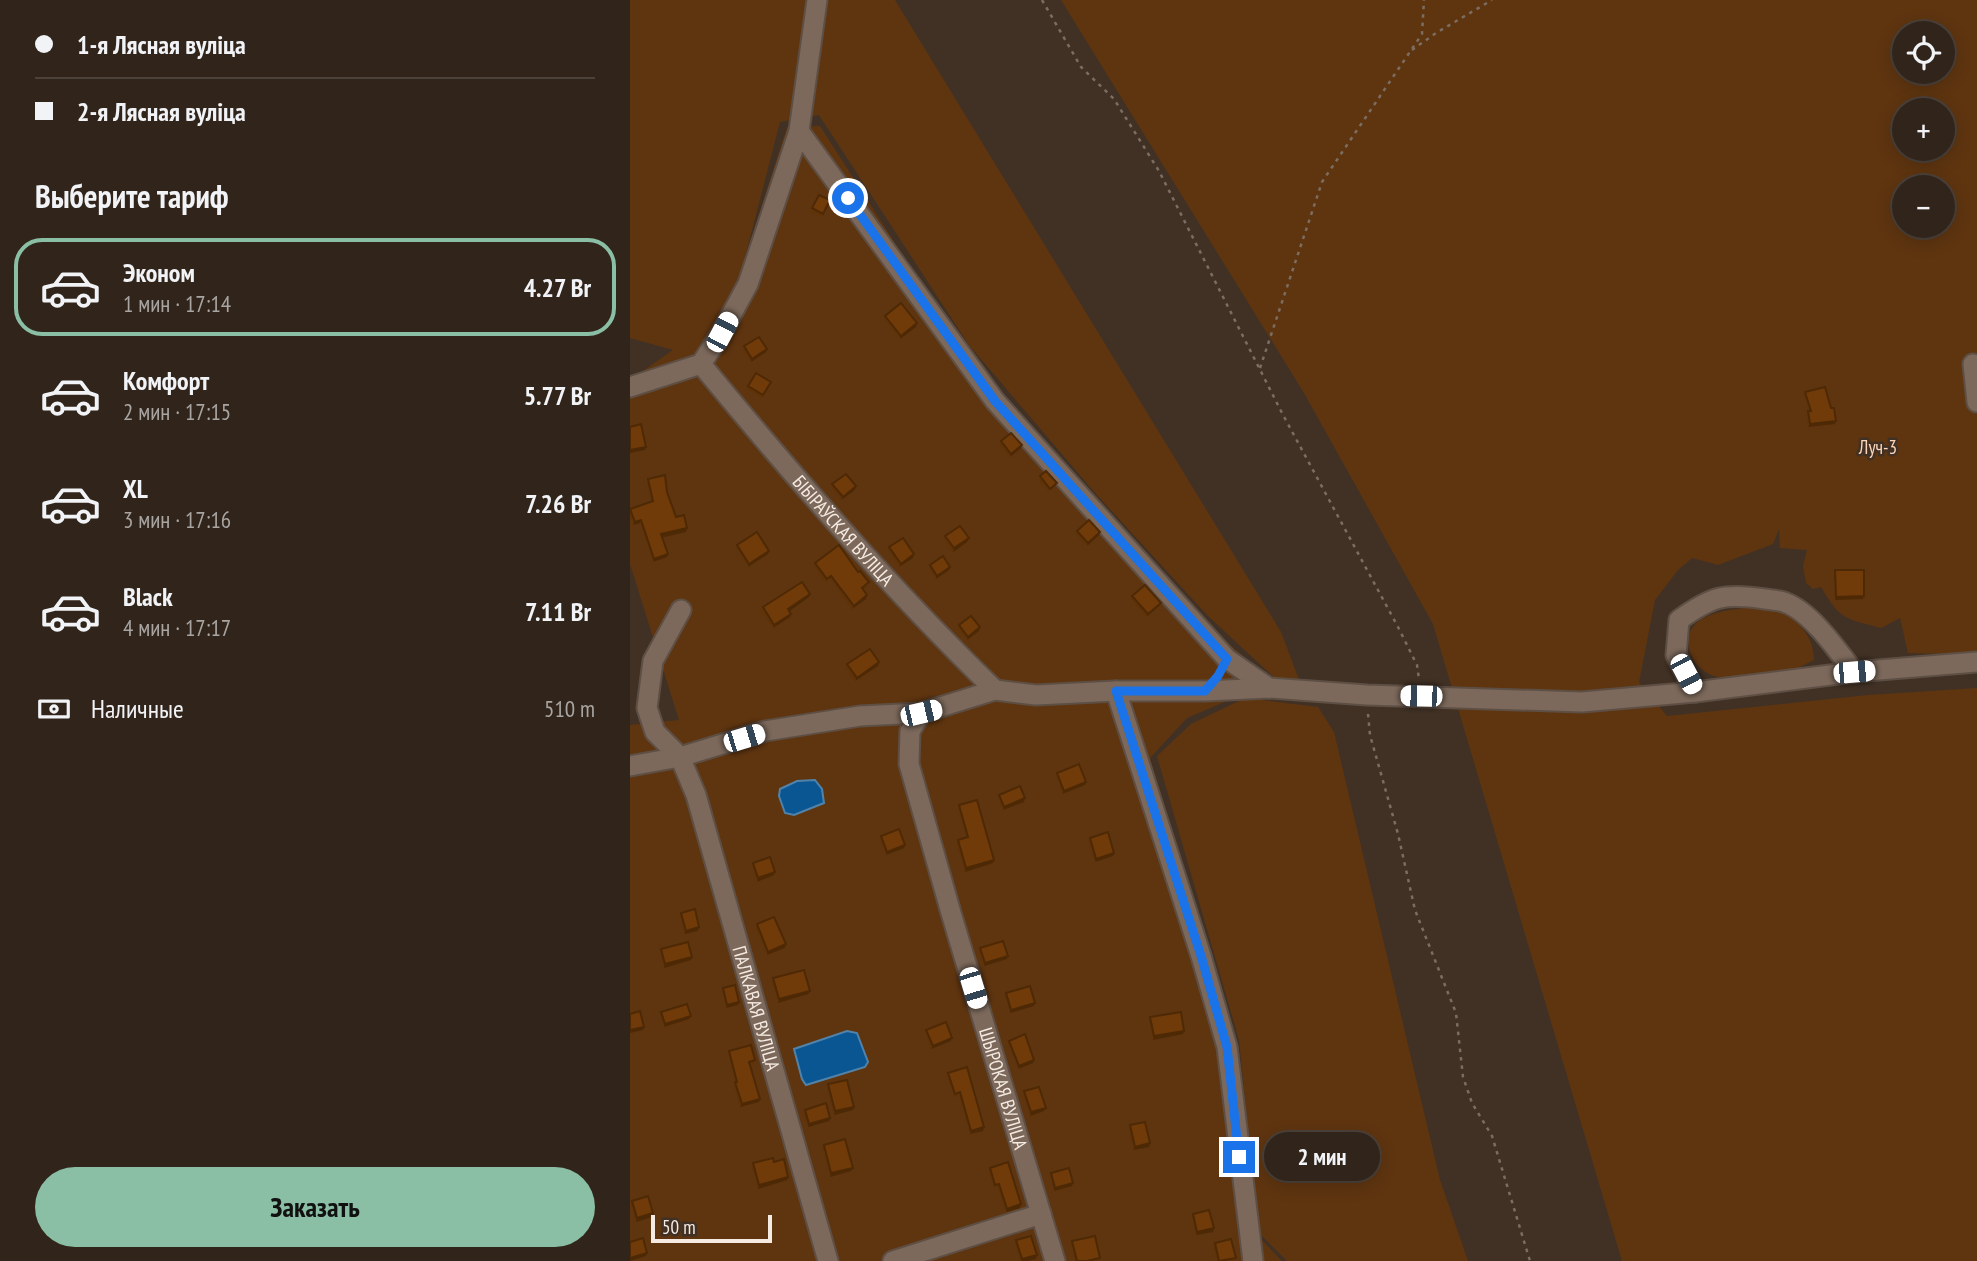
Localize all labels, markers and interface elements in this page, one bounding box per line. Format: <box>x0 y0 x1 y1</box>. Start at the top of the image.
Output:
map controls <box>1892 21 1955 238</box>
button: locate <box>1892 21 1955 84</box>
text: 1-я Лясная вуліца <box>77 28 246 61</box>
text: 2-я Лясная вуліца <box>77 95 246 128</box>
button: + <box>1892 98 1955 161</box>
text: Выберите тариф <box>35 175 229 217</box>
button: − <box>1892 175 1955 238</box>
route start <box>832 182 864 214</box>
icon: car <box>39 256 102 319</box>
text: Эконом <box>123 256 195 289</box>
text: 4.27 Br <box>524 271 591 304</box>
text: 1 мин · 17:14 <box>123 289 231 318</box>
car <box>703 309 742 355</box>
icon: car <box>39 364 102 427</box>
text: Комфорт <box>123 364 209 397</box>
text: 5.77 Br <box>524 379 591 412</box>
text: 2 мин · 17:15 <box>123 397 231 426</box>
park label: Луч-3 <box>1858 435 1897 459</box>
street label: БІБІРАЎСКАЯ ВУЛІЦА <box>788 470 899 591</box>
icon: car <box>39 472 102 535</box>
text: XL <box>123 472 148 505</box>
text: 7.26 Br <box>525 487 591 520</box>
text: 3 мин · 17:16 <box>123 505 231 534</box>
icon: car <box>39 580 102 643</box>
text: Black <box>123 580 173 613</box>
text: 7.11 Br <box>525 595 591 628</box>
text: 4 мин · 17:17 <box>123 613 231 642</box>
car <box>1667 651 1706 697</box>
car <box>1833 660 1876 684</box>
car <box>1400 685 1443 707</box>
icon: cash <box>35 690 73 728</box>
text: Наличные <box>91 692 184 725</box>
text: 510 m <box>544 694 595 723</box>
car <box>899 698 944 728</box>
car <box>721 722 768 754</box>
street label: ПАЛКАВАЯ ВУЛІЦА <box>727 943 785 1073</box>
car <box>957 965 990 1011</box>
street label: ШЫРОКАЯ ВУЛІЦА <box>974 1025 1033 1152</box>
callout: 2 мин <box>1264 1132 1379 1182</box>
route end <box>1223 1141 1255 1173</box>
text: 2 мин <box>1297 1142 1347 1171</box>
button: Заказать <box>35 1167 595 1247</box>
scale bar <box>651 1212 772 1244</box>
text: 50 m <box>662 1215 696 1239</box>

